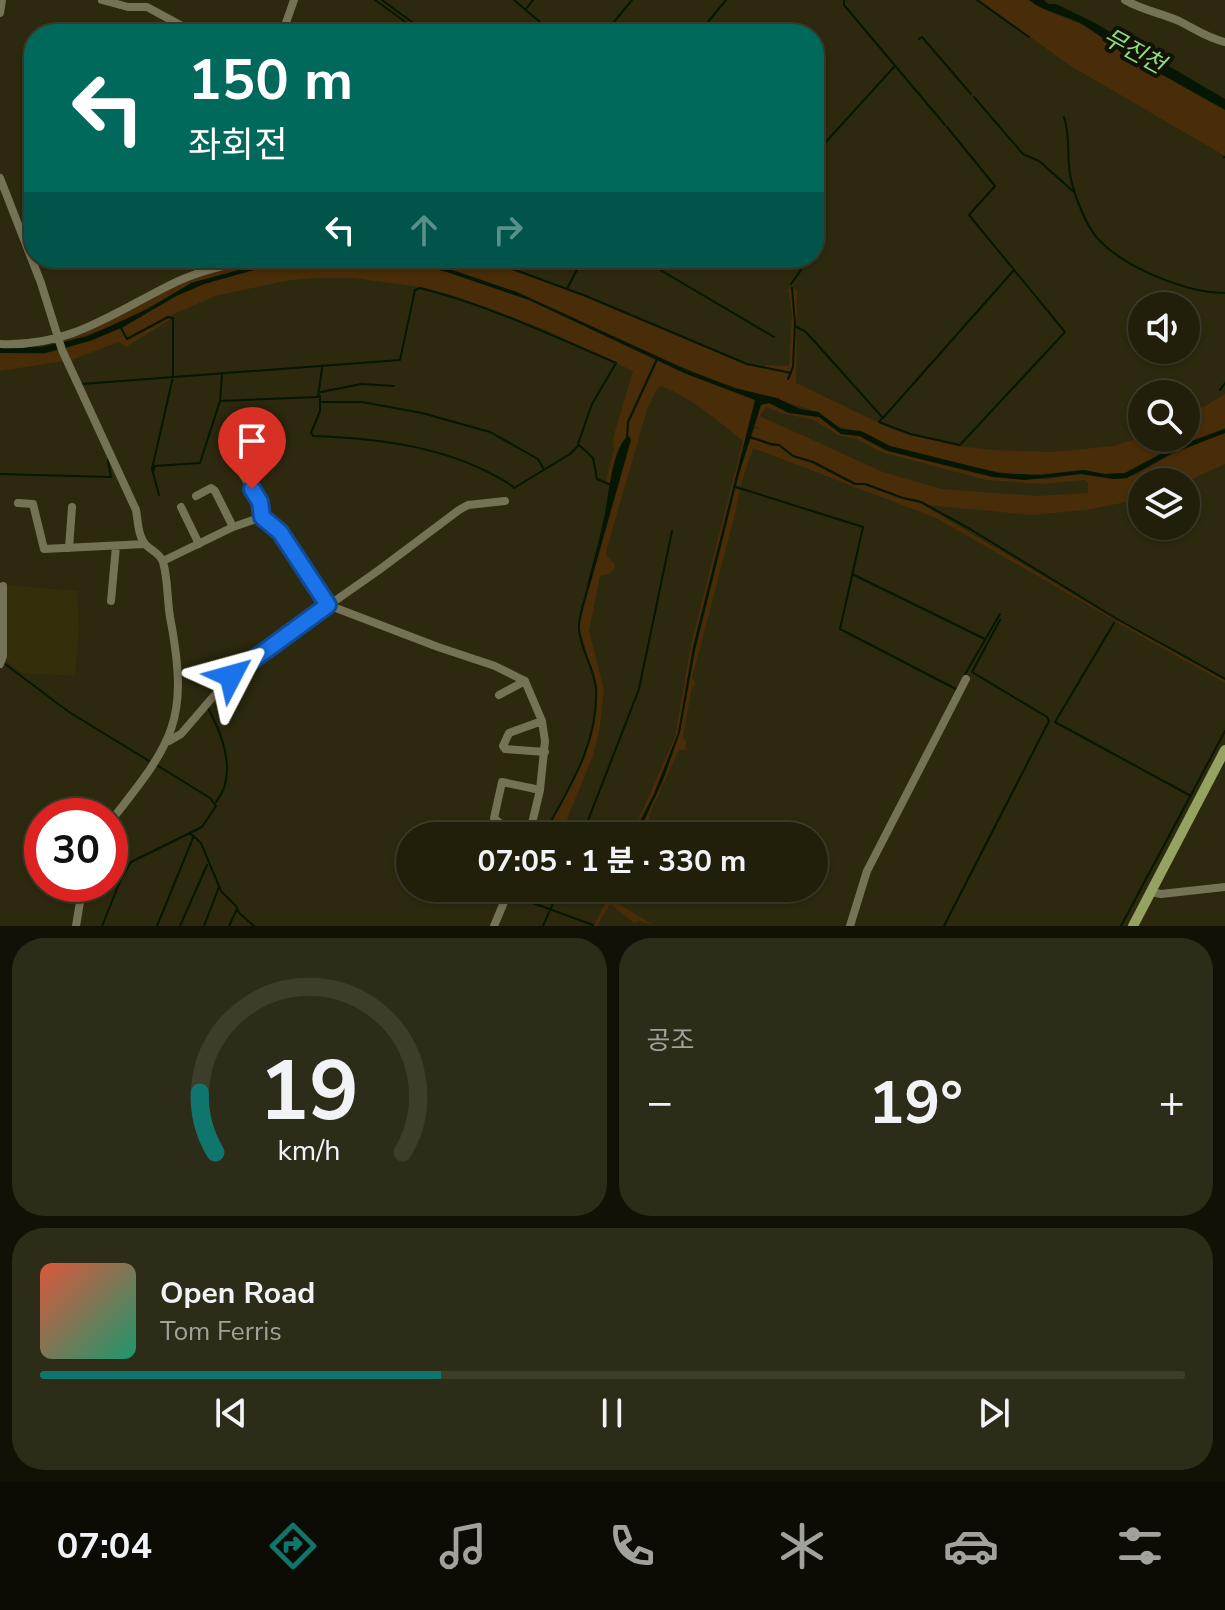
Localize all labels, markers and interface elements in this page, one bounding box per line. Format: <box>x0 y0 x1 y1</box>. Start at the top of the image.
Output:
water label: 무진천 <box>1097 21 1173 82</box>
text: 150 m <box>188 42 353 119</box>
icon: left <box>56 56 160 160</box>
text: 좌회전 <box>188 121 287 170</box>
icon: left <box>318 208 362 252</box>
icon: ahead <box>402 208 446 252</box>
icon: right <box>486 208 530 252</box>
map controls <box>1128 292 1200 540</box>
button: sound <box>1128 292 1200 364</box>
button: search <box>1128 380 1200 452</box>
pin <box>218 407 286 489</box>
icon: arrive <box>230 419 274 463</box>
button: layers <box>1128 468 1200 540</box>
position arrow <box>189 634 273 718</box>
speed limit sign: 30 <box>24 798 128 902</box>
text: 07:05 · 1 분 · 330 m <box>478 841 746 882</box>
text: 공조 <box>647 1023 694 1058</box>
text: 19 <box>259 1035 359 1148</box>
text: 19° <box>868 1062 963 1144</box>
text: − <box>647 1073 673 1133</box>
text: + <box>1159 1073 1185 1133</box>
text: km/h <box>278 1131 341 1170</box>
text: Open Road <box>160 1273 315 1314</box>
text: Tom Ferris <box>160 1314 282 1349</box>
icon: previous <box>209 1391 253 1435</box>
icon: pause <box>590 1391 634 1435</box>
icon: next <box>972 1391 1016 1435</box>
icon: directions <box>265 1518 321 1574</box>
icon: music <box>435 1518 491 1574</box>
icon: phone <box>604 1518 660 1574</box>
icon: climate <box>774 1518 830 1574</box>
icon: car <box>943 1518 999 1574</box>
icon: filters <box>1112 1518 1168 1574</box>
text: 07:04 <box>57 1522 152 1571</box>

